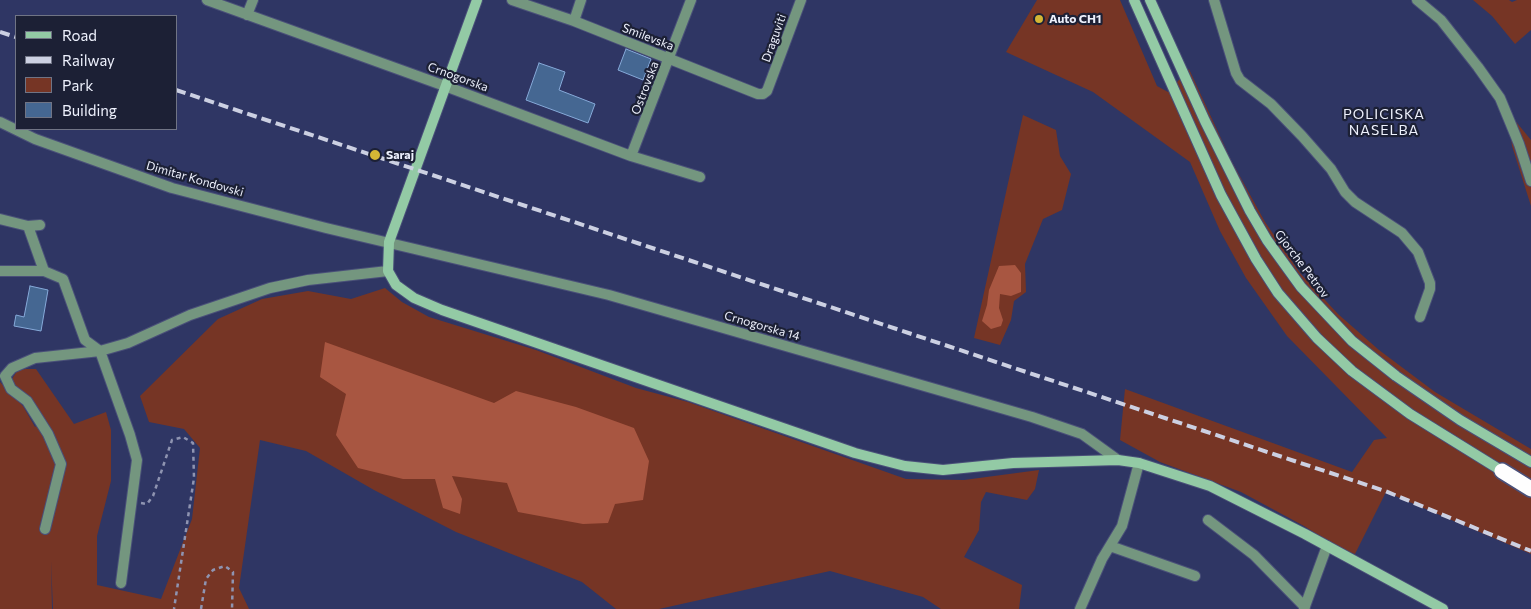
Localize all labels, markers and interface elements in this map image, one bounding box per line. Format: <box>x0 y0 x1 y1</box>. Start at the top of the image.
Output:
street label: Draguviti <box>759 12 789 64</box>
place label: Auto CH1 <box>1049 12 1101 26</box>
marker: Auto CH1 <box>1033 13 1045 25</box>
legend <box>15 15 178 130</box>
street label: Smilevska <box>620 21 676 53</box>
text: Road <box>62 26 97 44</box>
text: Railway <box>62 51 115 69</box>
street label: Crnogorska <box>426 59 490 95</box>
street label: Ostrovska <box>628 59 662 117</box>
text: Park <box>62 76 93 94</box>
text: Building <box>62 101 117 119</box>
district label: POLICISKA NASELBA <box>1342 106 1426 138</box>
marker: Saraj <box>368 148 382 162</box>
place label: Saraj <box>386 148 414 162</box>
street label: Dimitar Kondovski <box>145 158 245 200</box>
street label: Gjorche Petrov <box>1272 227 1332 301</box>
street label: Crnogorska 14 <box>722 308 802 344</box>

